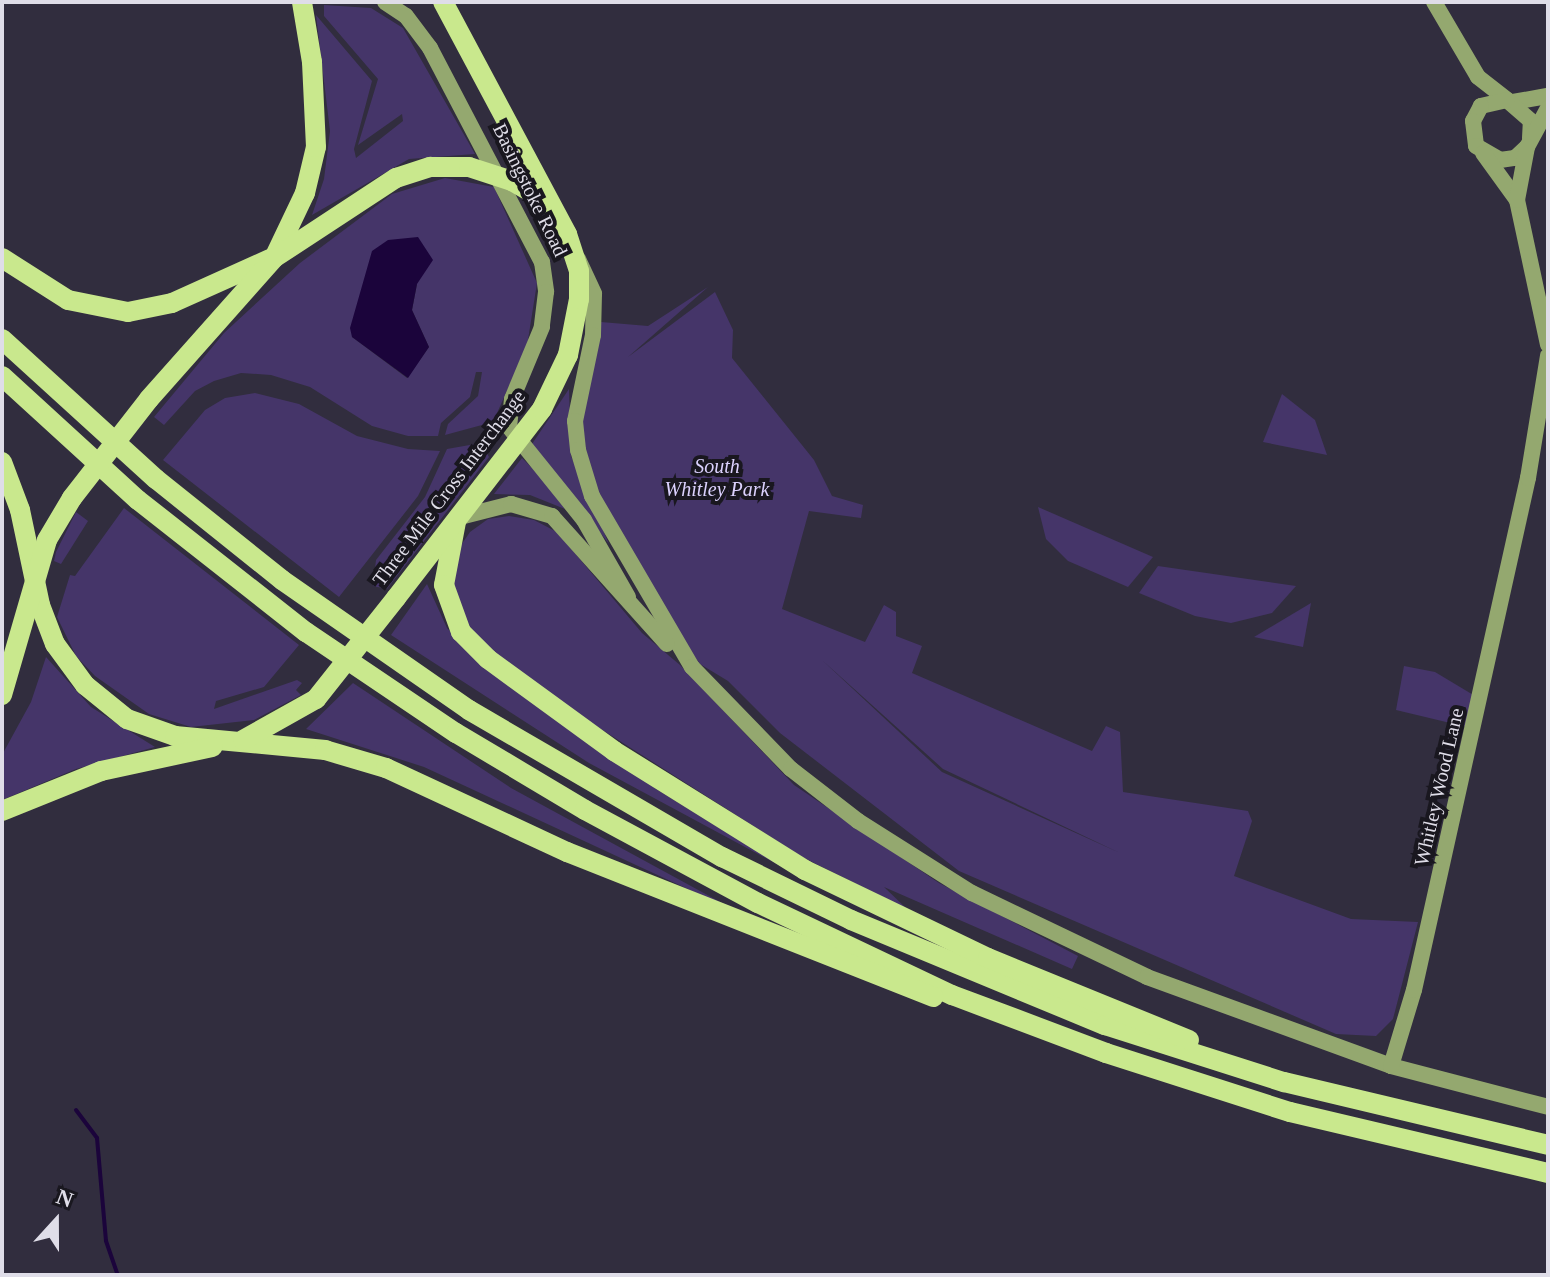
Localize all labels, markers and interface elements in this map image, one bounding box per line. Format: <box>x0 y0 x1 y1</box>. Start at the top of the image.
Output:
street label: Basingstoke Road <box>487 120 573 260</box>
street label: Three Mile Cross Interchange <box>367 385 531 591</box>
park label: South Whitley Park <box>665 455 769 502</box>
street label: Whitley Wood Lane <box>1409 706 1469 868</box>
north arrow <box>16 1181 96 1261</box>
text: N <box>53 1184 77 1213</box>

